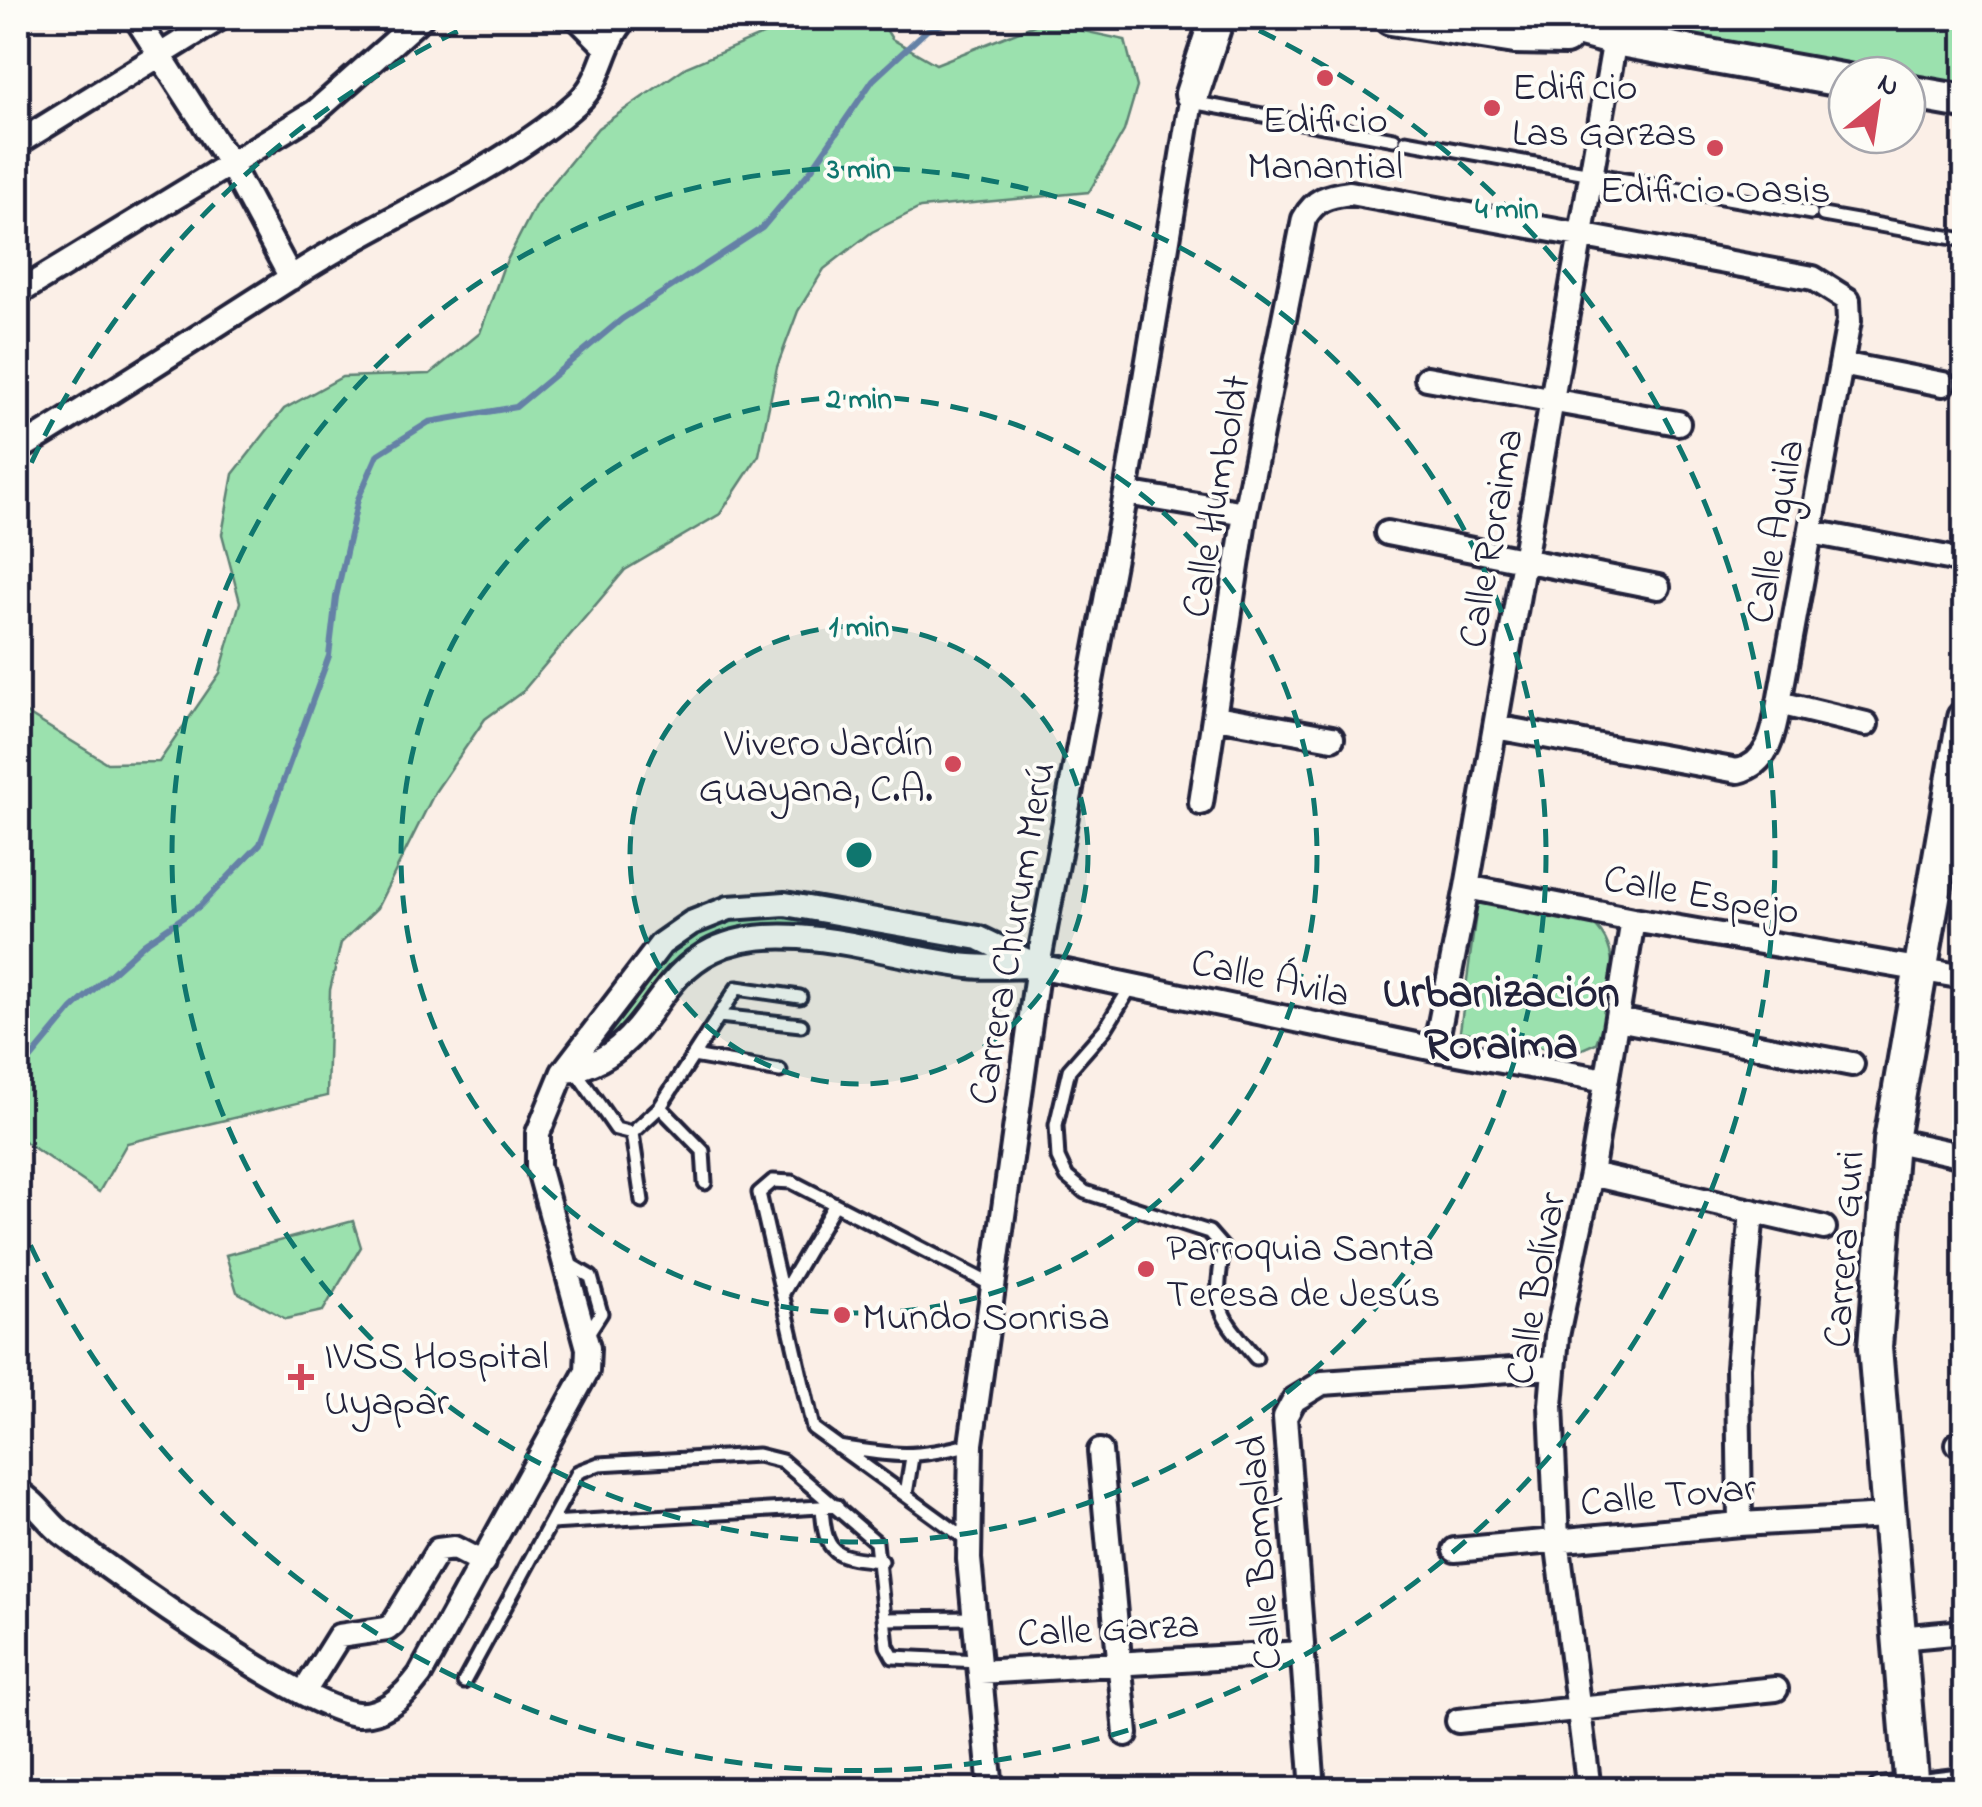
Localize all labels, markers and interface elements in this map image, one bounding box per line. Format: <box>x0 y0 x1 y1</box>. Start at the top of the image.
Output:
north arrow <box>1827 55 1927 155</box>
place label: Edificio Las Garzas <box>1512 60 1697 165</box>
text: N <box>1869 64 1906 109</box>
marker: Edificio Manantial <box>1314 67 1336 89</box>
place label: Edificio Manantial <box>1247 93 1403 198</box>
marker: Edificio Las Garzas <box>1481 97 1503 119</box>
marker: Edificio Oasis <box>1704 137 1726 159</box>
text: 3 min <box>826 149 891 193</box>
place label: Edificio Oasis <box>1599 163 1831 222</box>
text: 4 min <box>1475 189 1539 233</box>
street label: Calle Humboldt <box>1168 371 1269 623</box>
text: 2 min <box>825 379 892 423</box>
street label: Calle Roraima <box>1445 424 1542 653</box>
street label: Calle Aguila <box>1732 435 1823 628</box>
text: 1 min <box>829 607 889 651</box>
place label: Vivero Jardín Guayana, C.A. <box>699 716 933 821</box>
marker: Vivero Jardín Guayana, C.A. <box>942 753 964 775</box>
street label: Carrera Churum Merú <box>955 758 1074 1110</box>
centre of rings <box>841 837 877 873</box>
street label: Calle Espejo <box>1599 851 1804 944</box>
street label: Calle Ávila <box>1185 935 1355 1026</box>
district label: Urbanización Roraima <box>1382 962 1620 1080</box>
street label: Carrera Guri <box>1810 1149 1883 1350</box>
street label: Calle Bolívar <box>1492 1187 1584 1390</box>
place label: Parroquia Santa Teresa de Jesús <box>1166 1221 1440 1326</box>
marker: Parroquia Santa Teresa de Jesús <box>1135 1258 1157 1280</box>
place label: Mundo Sonrisa <box>862 1290 1110 1349</box>
marker: Mundo Sonrisa <box>831 1304 853 1326</box>
place label: IVSS Hospital Uyapar <box>324 1329 549 1434</box>
marker: IVSS Hospital Uyapar <box>288 1364 314 1390</box>
street label: Calle Bomplad <box>1225 1433 1300 1672</box>
street label: Calle Tovar <box>1578 1460 1759 1535</box>
street label: Calle Garza <box>1016 1597 1201 1666</box>

